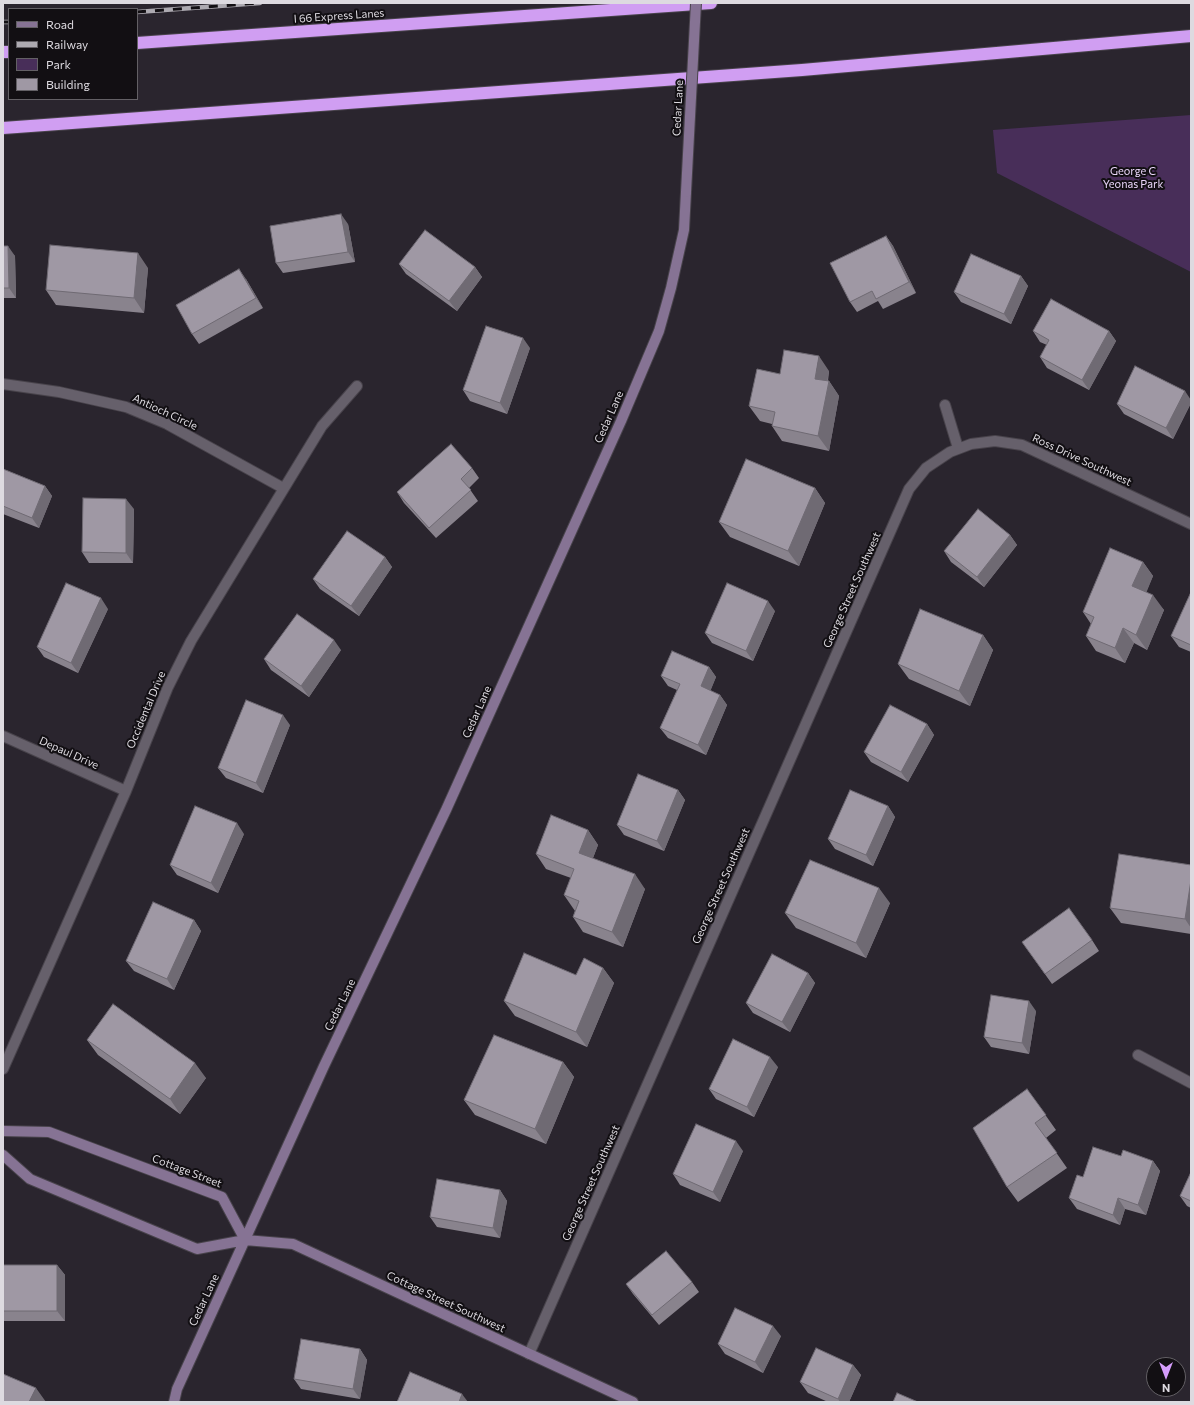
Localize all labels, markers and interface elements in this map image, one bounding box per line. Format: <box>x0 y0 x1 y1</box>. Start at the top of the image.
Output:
street label: I 66 Express Lanes <box>293 6 385 26</box>
legend <box>8 8 138 100</box>
text: Road <box>46 17 74 31</box>
text: Railway <box>46 37 88 51</box>
text: Park <box>46 57 71 71</box>
text: Building <box>46 77 90 91</box>
street label: Cedar Lane <box>670 80 686 136</box>
park label: George C Yeonas Park <box>1103 164 1163 190</box>
street label: Cedar Lane <box>592 389 626 445</box>
street label: Antioch Circle <box>130 391 200 433</box>
street label: Ross Drive Southwest <box>1030 431 1134 489</box>
street label: George Street Southwest <box>820 530 884 650</box>
street label: Occidental Drive <box>124 669 168 751</box>
street label: Cedar Lane <box>460 684 494 740</box>
street label: Depaul Drive <box>37 734 101 772</box>
street label: George Street Southwest <box>689 826 753 946</box>
street label: Cedar Lane <box>322 977 358 1033</box>
street label: George Street Southwest <box>559 1123 623 1243</box>
street label: Cottage Street <box>150 1152 224 1190</box>
street label: Cottage Street Southwest <box>385 1269 507 1335</box>
street label: Cedar Lane <box>186 1272 222 1328</box>
north arrow <box>1146 1357 1186 1397</box>
text: N <box>1162 1382 1170 1395</box>

